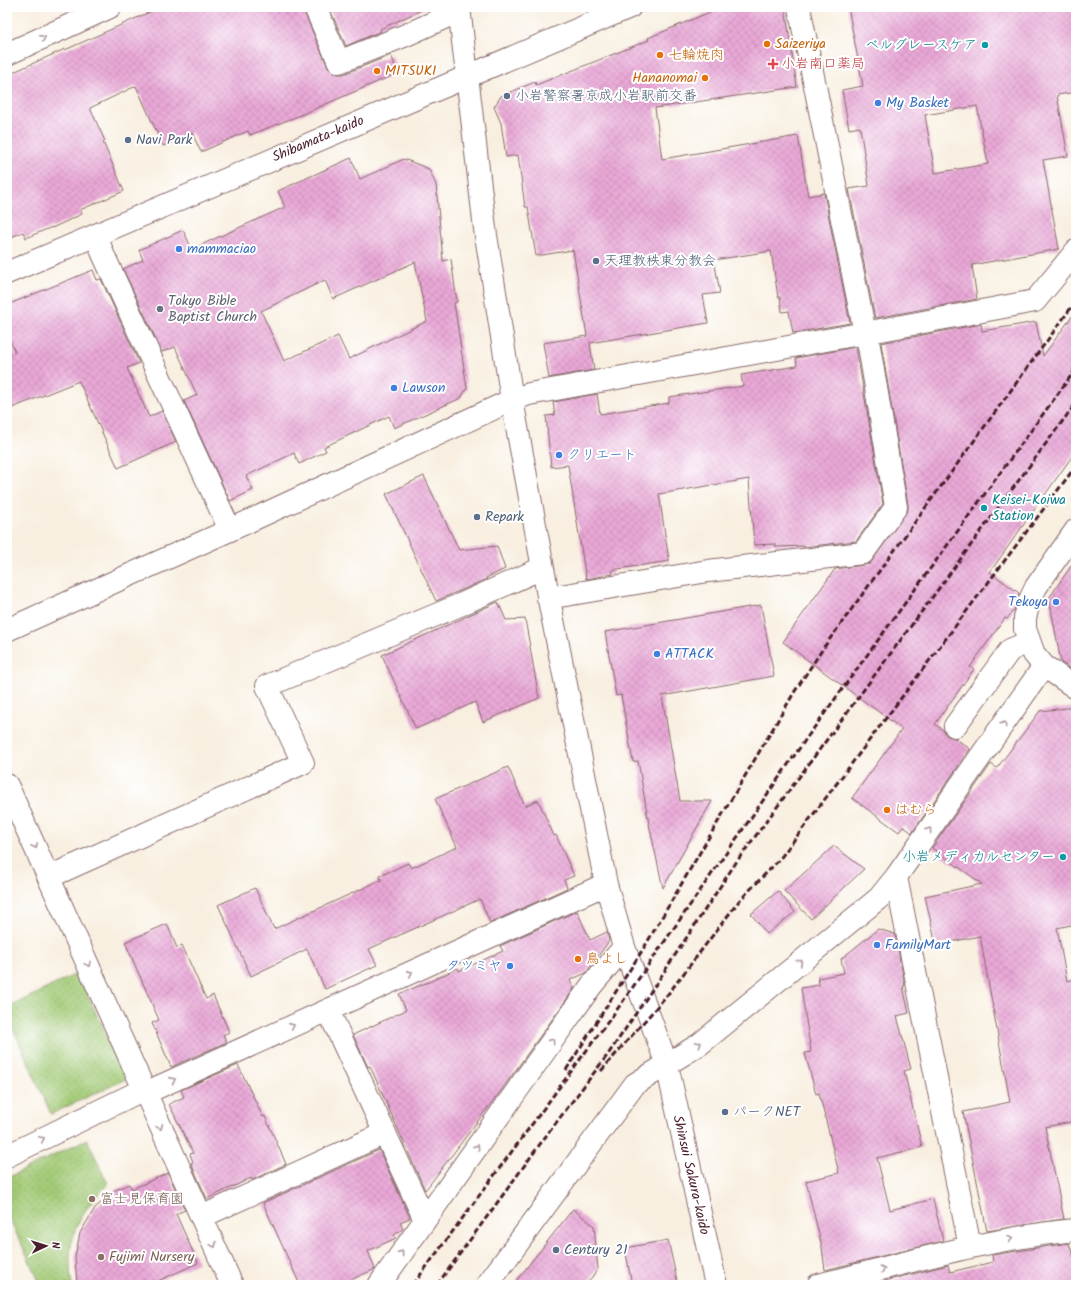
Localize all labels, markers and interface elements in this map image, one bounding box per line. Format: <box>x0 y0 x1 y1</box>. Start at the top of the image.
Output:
place label: Saizeriya <box>775 33 826 55</box>
one-way arrow <box>39 34 46 42</box>
place label: ベルグレースケア <box>865 34 977 56</box>
marker: Saizeriya <box>762 39 772 49</box>
marker: ベルグレースケア <box>980 40 990 50</box>
place label: 七輪焼肉 <box>668 44 724 66</box>
marker: 七輪焼肉 <box>655 50 665 60</box>
place label: 小岩南口薬局 <box>781 53 865 75</box>
marker: 小岩南口薬局 <box>768 59 778 69</box>
place label: MITSUKI <box>385 60 436 82</box>
marker: MITSUKI <box>372 66 382 76</box>
place label: Hananomai <box>632 67 698 89</box>
marker: Hananomai <box>700 73 710 83</box>
place label: 小岩警察署京成小岩駅前交番 <box>515 85 697 107</box>
marker: 小岩警察署京成小岩駅前交番 <box>502 91 512 101</box>
place label: My Basket <box>886 92 950 114</box>
marker: My Basket <box>873 98 883 108</box>
street label: Shibamata-kaido <box>269 110 367 168</box>
place label: Navi Park <box>136 129 193 151</box>
marker: Navi Park <box>123 135 133 145</box>
place label: mammaciao <box>187 238 256 260</box>
marker: mammaciao <box>174 244 184 254</box>
place label: 天理教秩東分教会 <box>604 250 716 272</box>
marker: 天理教秩東分教会 <box>591 256 601 266</box>
place label: Tokyo Bible Baptist Church <box>168 290 257 328</box>
marker: Tokyo Bible Baptist Church <box>155 304 165 314</box>
place label: Lawson <box>402 377 445 399</box>
marker: Lawson <box>389 383 399 393</box>
place label: クリエート <box>567 444 637 466</box>
marker: クリエート <box>554 450 564 460</box>
place label: Keisei-Koiwa Station <box>992 489 1066 527</box>
marker: Keisei-Koiwa Station <box>979 503 989 513</box>
place label: Repark <box>485 506 524 528</box>
marker: Repark <box>472 512 482 522</box>
place label: Tekoya <box>1008 591 1048 613</box>
marker: Tekoya <box>1051 597 1061 607</box>
place label: ATTACK <box>665 643 714 665</box>
marker: ATTACK <box>652 649 662 659</box>
one-way arrow <box>999 721 1006 728</box>
place label: はむら <box>895 799 937 821</box>
marker: はむら <box>882 805 892 815</box>
one-way arrow <box>924 827 932 834</box>
one-way arrow <box>30 841 38 849</box>
place label: 小岩メディカルセンター <box>902 846 1055 868</box>
marker: 小岩メディカルセンター <box>1058 852 1068 862</box>
place label: FamilyMart <box>885 934 952 956</box>
marker: FamilyMart <box>872 940 882 950</box>
place label: 鳥よし <box>586 948 628 970</box>
marker: 鳥よし <box>573 954 583 964</box>
place label: タツミヤ <box>446 955 502 977</box>
one-way arrow <box>83 960 91 968</box>
one-way arrow <box>796 960 803 967</box>
marker: タツミヤ <box>505 961 515 971</box>
one-way arrow <box>406 970 413 978</box>
one-way arrow <box>287 1023 295 1031</box>
one-way arrow <box>547 1038 555 1045</box>
one-way arrow <box>695 1041 702 1049</box>
one-way arrow <box>169 1077 177 1085</box>
place label: パークNET <box>733 1101 802 1123</box>
marker: パークNET <box>720 1107 730 1117</box>
street label: Shinsui Sakura-kaido <box>667 1113 715 1237</box>
one-way arrow <box>155 1122 163 1130</box>
one-way arrow <box>38 1136 46 1144</box>
one-way arrow <box>472 1144 480 1151</box>
place label: 富士見保育園 <box>100 1188 184 1210</box>
marker: 富士見保育園 <box>87 1194 97 1204</box>
north arrow <box>26 1226 66 1266</box>
one-way arrow <box>1006 1236 1013 1244</box>
place label: Century 21 <box>564 1239 628 1261</box>
text: N <box>46 1241 64 1250</box>
one-way arrow <box>209 1241 217 1249</box>
marker: Century 21 <box>551 1245 561 1255</box>
place label: Fujimi Nursery <box>109 1246 195 1268</box>
one-way arrow <box>397 1250 404 1257</box>
marker: Fujimi Nursery <box>96 1252 106 1262</box>
one-way arrow <box>879 1265 886 1274</box>

